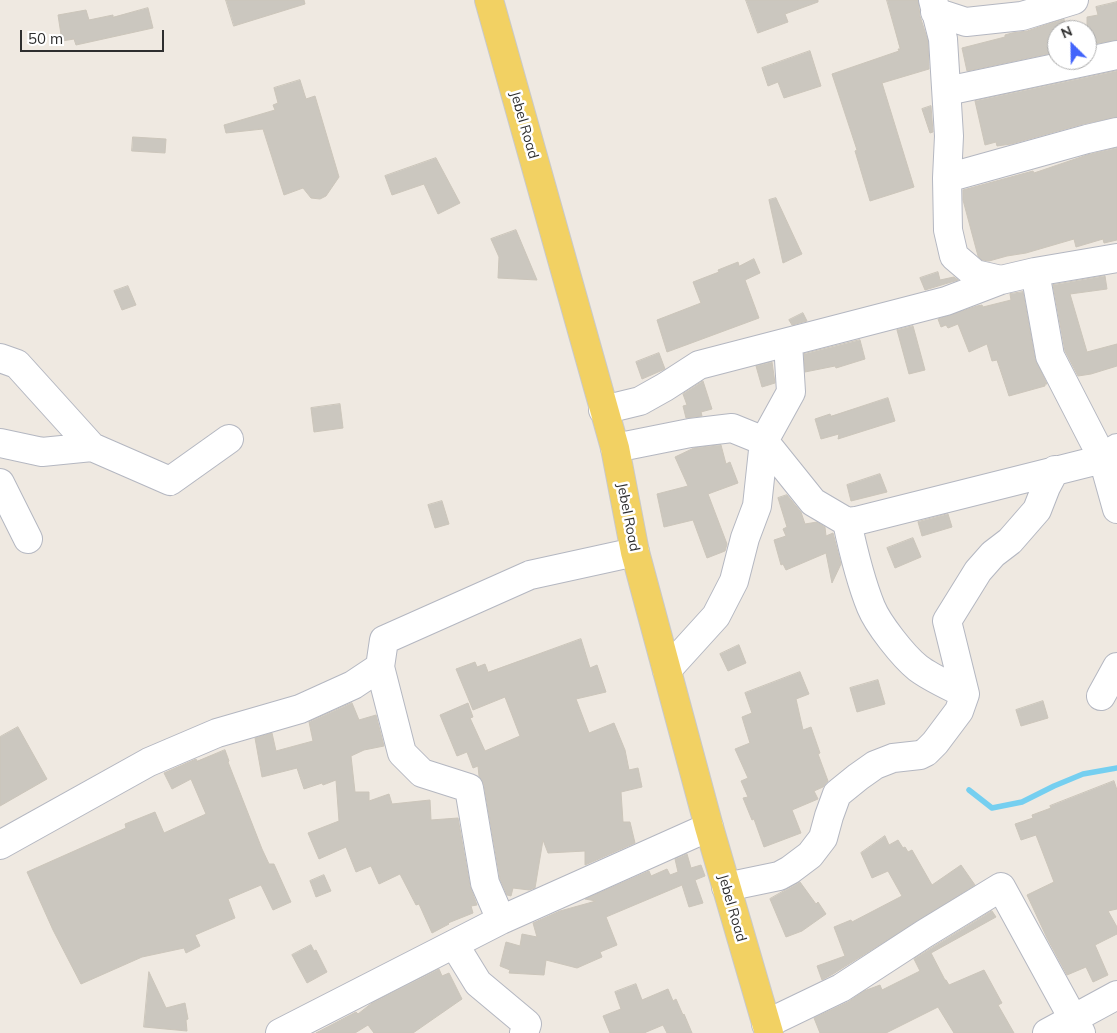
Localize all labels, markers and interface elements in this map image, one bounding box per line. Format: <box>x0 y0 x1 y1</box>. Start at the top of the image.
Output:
scale bar <box>22 20 166 52</box>
north arrow <box>1047 20 1097 70</box>
text: N <box>1058 22 1075 42</box>
text: 50 m <box>28 29 63 48</box>
street label: Jebel Road <box>506 89 542 161</box>
street label: Jebel Road <box>613 481 643 553</box>
street label: Jebel Road <box>714 872 750 944</box>

